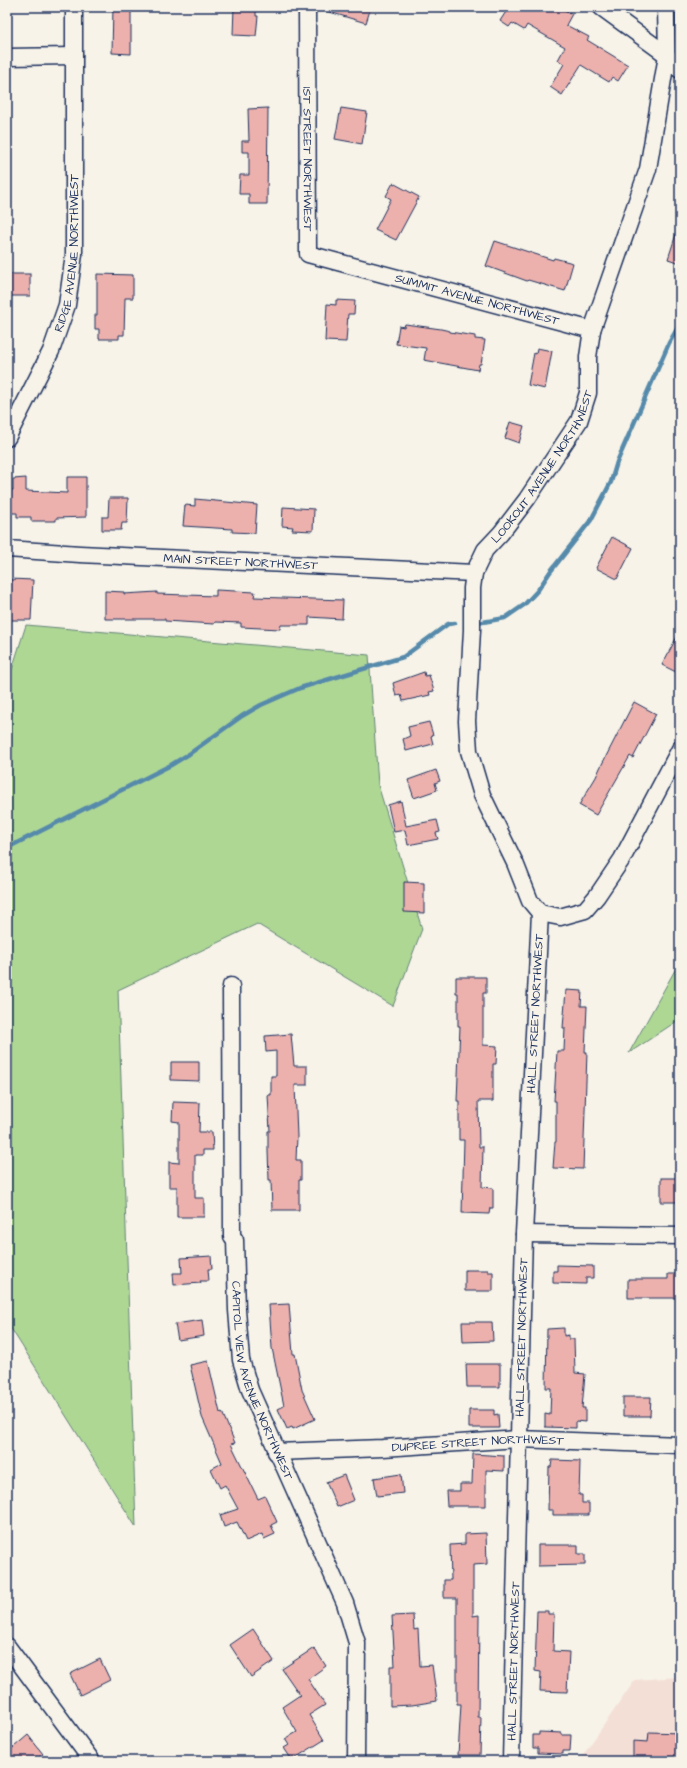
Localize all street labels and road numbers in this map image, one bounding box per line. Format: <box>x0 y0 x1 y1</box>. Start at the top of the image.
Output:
street label: 1ST STREET NORTHWEST <box>298 87 316 232</box>
street label: RIDGE AVENUE NORTHWEST <box>50 173 83 334</box>
street label: SUMMIT AVENUE NORTHWEST <box>393 270 561 330</box>
street label: LOOKOUT AVENUE NORTHWEST <box>488 387 598 547</box>
street label: MAIN STREET NORTHWEST <box>163 550 319 574</box>
street label: HALL STREET NORTHWEST <box>523 933 548 1093</box>
street label: HALL STREET NORTHWEST <box>511 1257 532 1417</box>
street label: CAPITOL VIEW AVENUE NORTHWEST <box>227 1281 297 1483</box>
street label: DUPREE STREET NORTHWEST <box>391 1431 565 1456</box>
street label: HALL STREET NORTHWEST <box>504 1581 524 1741</box>

